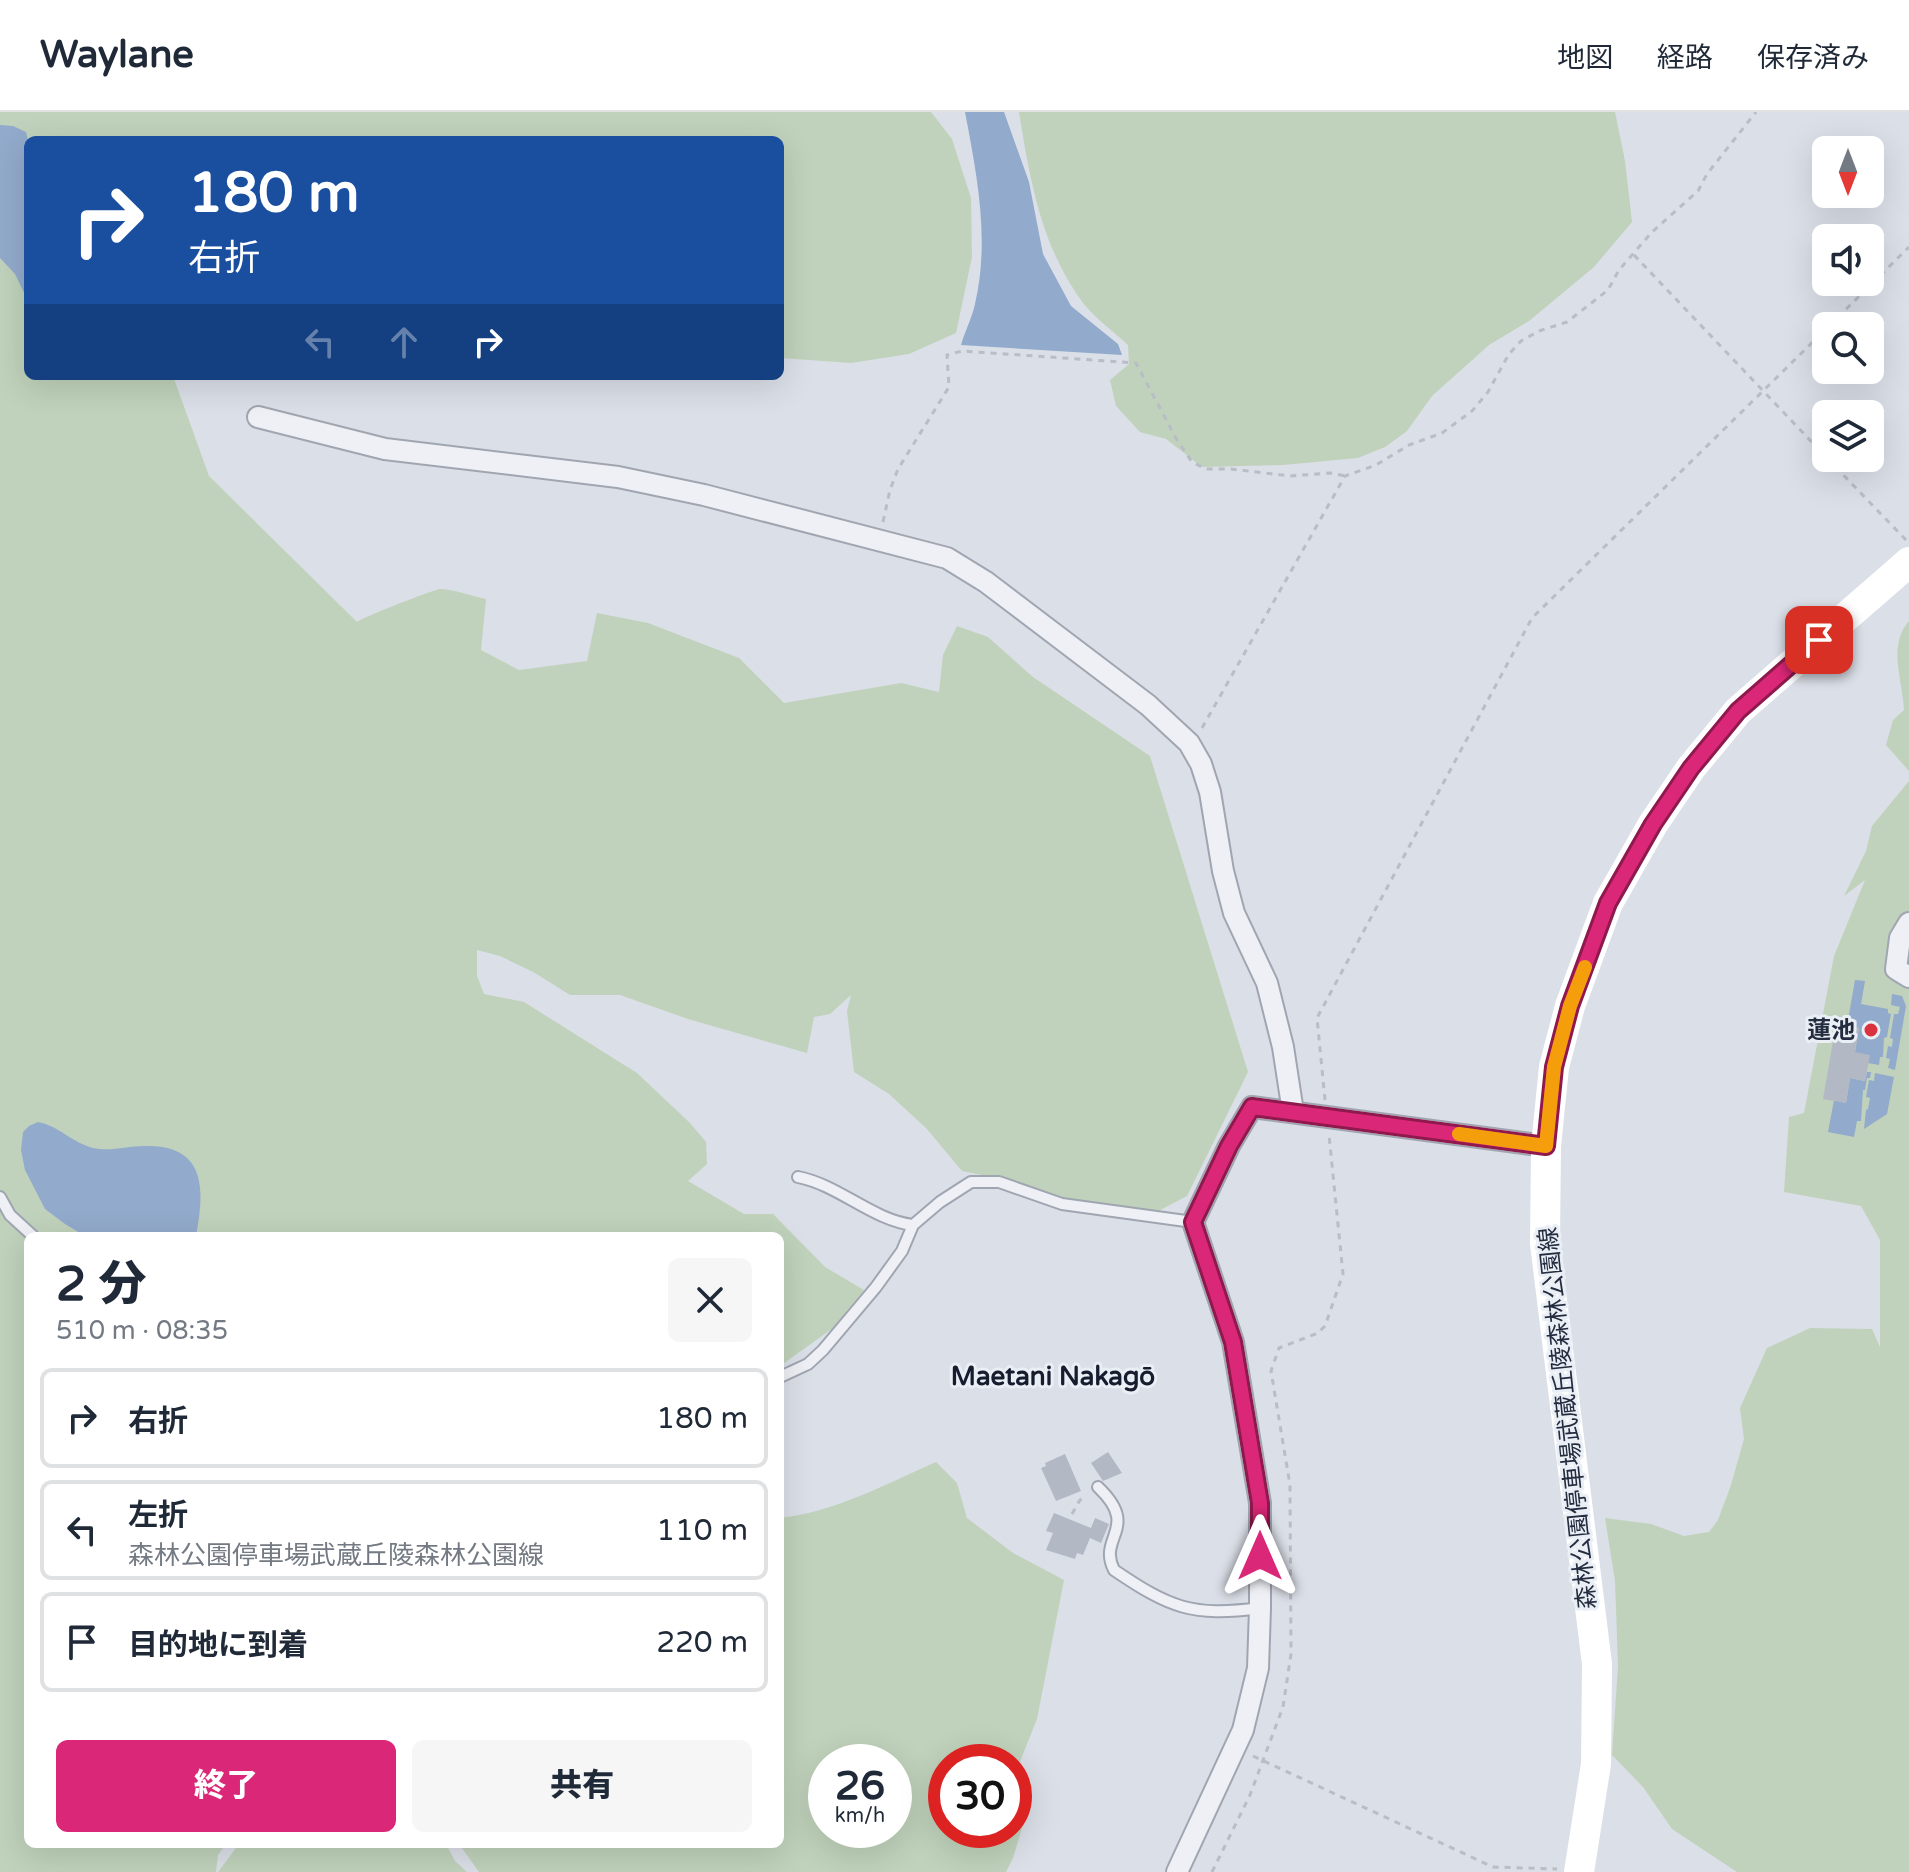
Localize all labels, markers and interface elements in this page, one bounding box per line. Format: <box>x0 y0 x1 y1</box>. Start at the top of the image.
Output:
text: Waylane <box>40 32 194 78</box>
text: 地図 <box>1557 41 1613 75</box>
text: 経路 <box>1657 41 1713 75</box>
text: 保存済み <box>1757 41 1869 75</box>
north arrow <box>1812 136 1884 208</box>
map controls <box>1812 136 1884 472</box>
text: 180 m <box>188 160 359 227</box>
icon: right <box>56 168 160 272</box>
button: sound <box>1812 224 1884 296</box>
text: 右折 <box>188 237 260 280</box>
button: search <box>1812 312 1884 384</box>
icon: left <box>298 320 342 364</box>
icon: ahead <box>382 320 426 364</box>
icon: right <box>466 320 510 364</box>
button: layers <box>1812 400 1884 472</box>
pin <box>1785 606 1853 674</box>
icon: arrive <box>1797 618 1841 662</box>
place label: 蓮池 <box>1807 1016 1855 1045</box>
marker: 蓮池 <box>1862 1021 1880 1039</box>
street label: 森林公園停車場武蔵丘陵森林公園線 <box>1534 1226 1602 1610</box>
text: 2 分 <box>56 1256 147 1314</box>
button: close <box>668 1258 752 1342</box>
text: 510 m · 08:35 <box>56 1315 228 1346</box>
district label: Maetani Nakagō <box>951 1361 1155 1392</box>
icon: right <box>60 1396 104 1440</box>
text: 180 m <box>656 1400 748 1437</box>
text: 右折 <box>128 1403 188 1440</box>
text: 左折 <box>128 1497 188 1534</box>
icon: left <box>60 1508 104 1552</box>
text: 110 m <box>656 1512 748 1549</box>
position arrow <box>1218 1514 1302 1598</box>
text: 森林公園停車場武蔵丘陵森林公園線 <box>128 1540 544 1571</box>
icon: arrive <box>60 1620 104 1664</box>
text: 220 m <box>656 1624 748 1661</box>
text: 目的地に到着 <box>128 1627 308 1664</box>
button: 終了 <box>56 1740 396 1832</box>
button: 共有 <box>412 1740 752 1832</box>
speed limit sign: 30 <box>928 1744 1032 1848</box>
text: 26 <box>835 1762 885 1810</box>
text: km/h <box>835 1804 885 1828</box>

